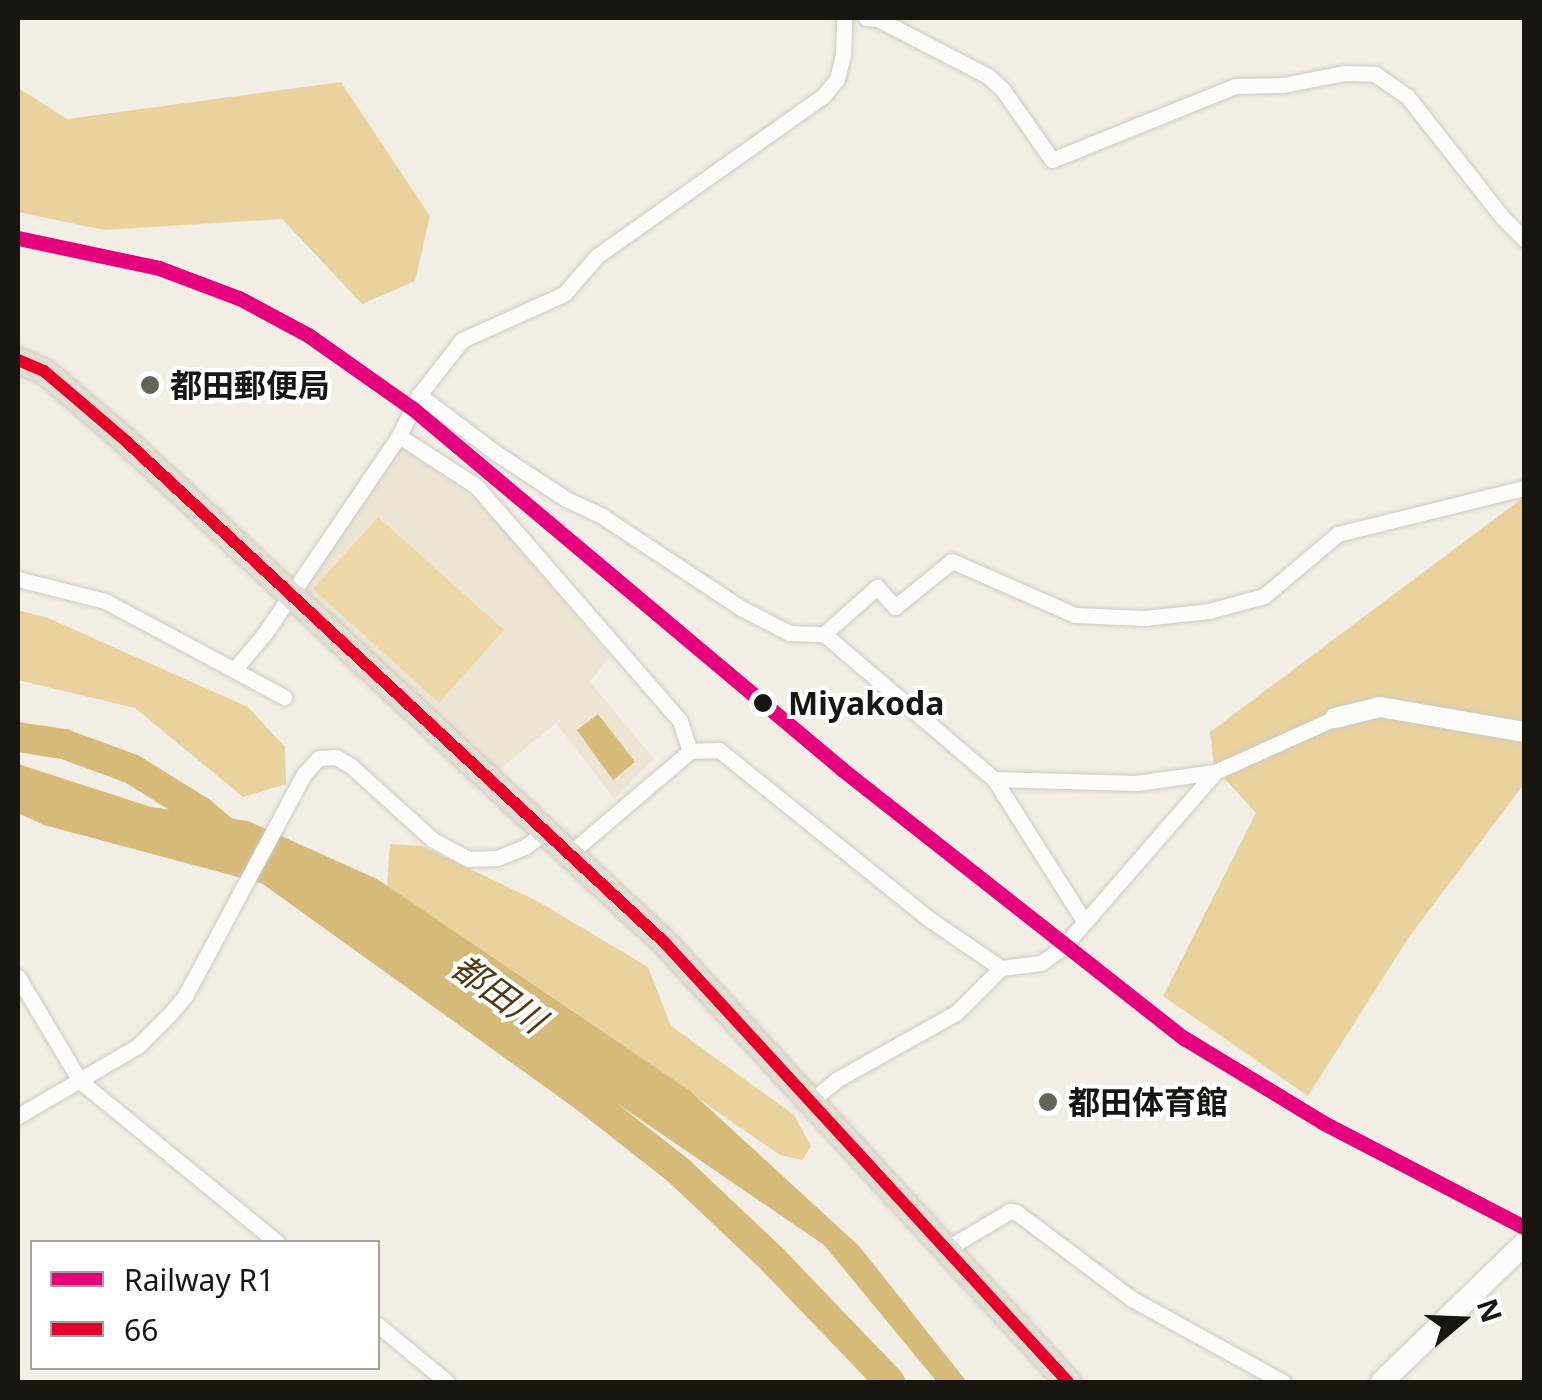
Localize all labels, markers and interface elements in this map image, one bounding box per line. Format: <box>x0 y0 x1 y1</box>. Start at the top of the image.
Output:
place label: 都田郵便局 <box>170 366 330 404</box>
marker: 都田郵便局 <box>139 374 161 396</box>
place label: Miyakoda <box>788 684 944 722</box>
marker: Miyakoda <box>747 687 779 719</box>
water label: 都田川 <box>444 945 554 1041</box>
place label: 都田体育館 <box>1068 1083 1228 1121</box>
marker: 都田体育館 <box>1037 1091 1059 1113</box>
legend <box>30 1240 380 1370</box>
text: Railway R1 <box>124 1259 274 1300</box>
north arrow <box>1412 1270 1512 1370</box>
text: N <box>1469 1293 1512 1327</box>
text: 66 <box>124 1309 158 1350</box>

